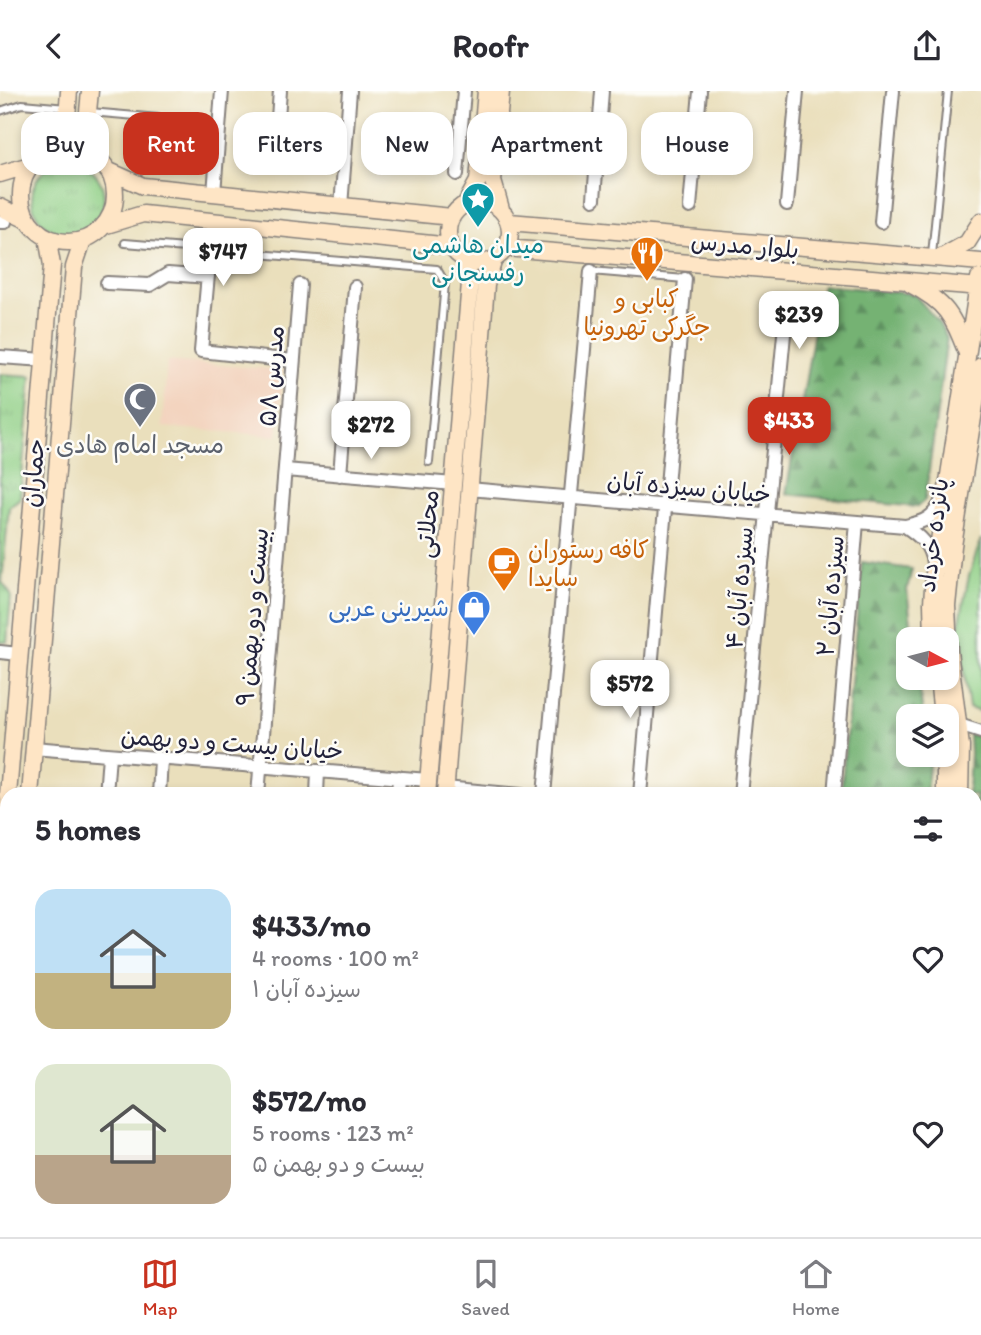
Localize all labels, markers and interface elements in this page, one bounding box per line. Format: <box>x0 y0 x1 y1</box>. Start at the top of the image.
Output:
icon: back <box>35 27 73 65</box>
text: Roofr <box>453 27 528 65</box>
icon: share <box>908 27 946 65</box>
chip: Buy <box>21 112 109 175</box>
chip: Rent <box>123 112 219 175</box>
chip: Filters <box>233 112 347 175</box>
chip: New <box>361 112 453 175</box>
chip: Apartment <box>467 112 627 175</box>
chip: House <box>641 112 753 175</box>
place icon: میدان هاشمی رفسنجانی <box>459 180 497 229</box>
street label: بلوار مدرس <box>690 226 800 265</box>
pin: $747 <box>182 229 264 288</box>
place label: میدان هاشمی رفسنجانی <box>412 230 544 288</box>
restaurant icon: کبابی و جگرکی تهرونیا <box>628 234 666 283</box>
text: $747 <box>199 237 247 265</box>
place label: کبابی و جگرکی تهرونیا <box>584 284 710 342</box>
pin: $239 <box>758 292 840 351</box>
text: $239 <box>775 300 823 328</box>
street label: مدرس ۵۸ <box>252 324 290 428</box>
mosque icon: مسجد امام هادی <box>121 380 159 429</box>
pin: $433 <box>748 397 830 457</box>
pin: $272 <box>330 401 412 461</box>
text: $433 <box>764 406 814 434</box>
text: $272 <box>347 410 395 438</box>
place label: مسجد امام هادی <box>56 430 224 463</box>
street label: جماران <box>16 437 50 509</box>
street label: خیابان سیزده آبان <box>606 465 772 509</box>
street label: پانزده خرداد <box>912 476 955 594</box>
street label: محلاتی <box>410 489 445 559</box>
street label: سیزده آبان ۴ <box>719 525 759 651</box>
street label: بیست و دو بهمن ۹ <box>230 527 274 707</box>
street label: سیزده آبان ۲ <box>810 534 850 658</box>
place label: کافه رستوران سایدا <box>528 535 649 592</box>
cafe icon: کافه رستوران سایدا <box>485 544 523 593</box>
shop icon: شیرینی عربی <box>455 588 493 637</box>
place label: شیرینی عربی <box>328 593 449 623</box>
north arrow <box>896 627 959 689</box>
map controls <box>896 627 959 767</box>
pin: $572 <box>589 661 671 720</box>
text: $572 <box>606 669 654 697</box>
button: layers <box>896 704 959 767</box>
street label: خیابان بیست و دو بهمن <box>120 721 344 765</box>
icon: filters <box>909 810 947 848</box>
text: 5 homes <box>35 811 141 848</box>
text: $433/mo <box>252 907 371 944</box>
icon: home <box>91 917 175 1001</box>
icon: heart <box>909 940 947 978</box>
text: 4 rooms · 100 m² <box>252 944 419 972</box>
text: سیزده آبان ۱ <box>252 975 361 1003</box>
text: $572/mo <box>252 1082 367 1119</box>
icon: home <box>91 1092 175 1176</box>
icon: heart <box>909 1115 947 1153</box>
text: 5 rooms · 123 m² <box>252 1119 414 1147</box>
text: بیست و دو بهمن ۵ <box>252 1150 425 1178</box>
tab: Map <box>141 1255 179 1320</box>
tab: Saved <box>461 1255 510 1320</box>
tab: Home <box>792 1255 840 1320</box>

